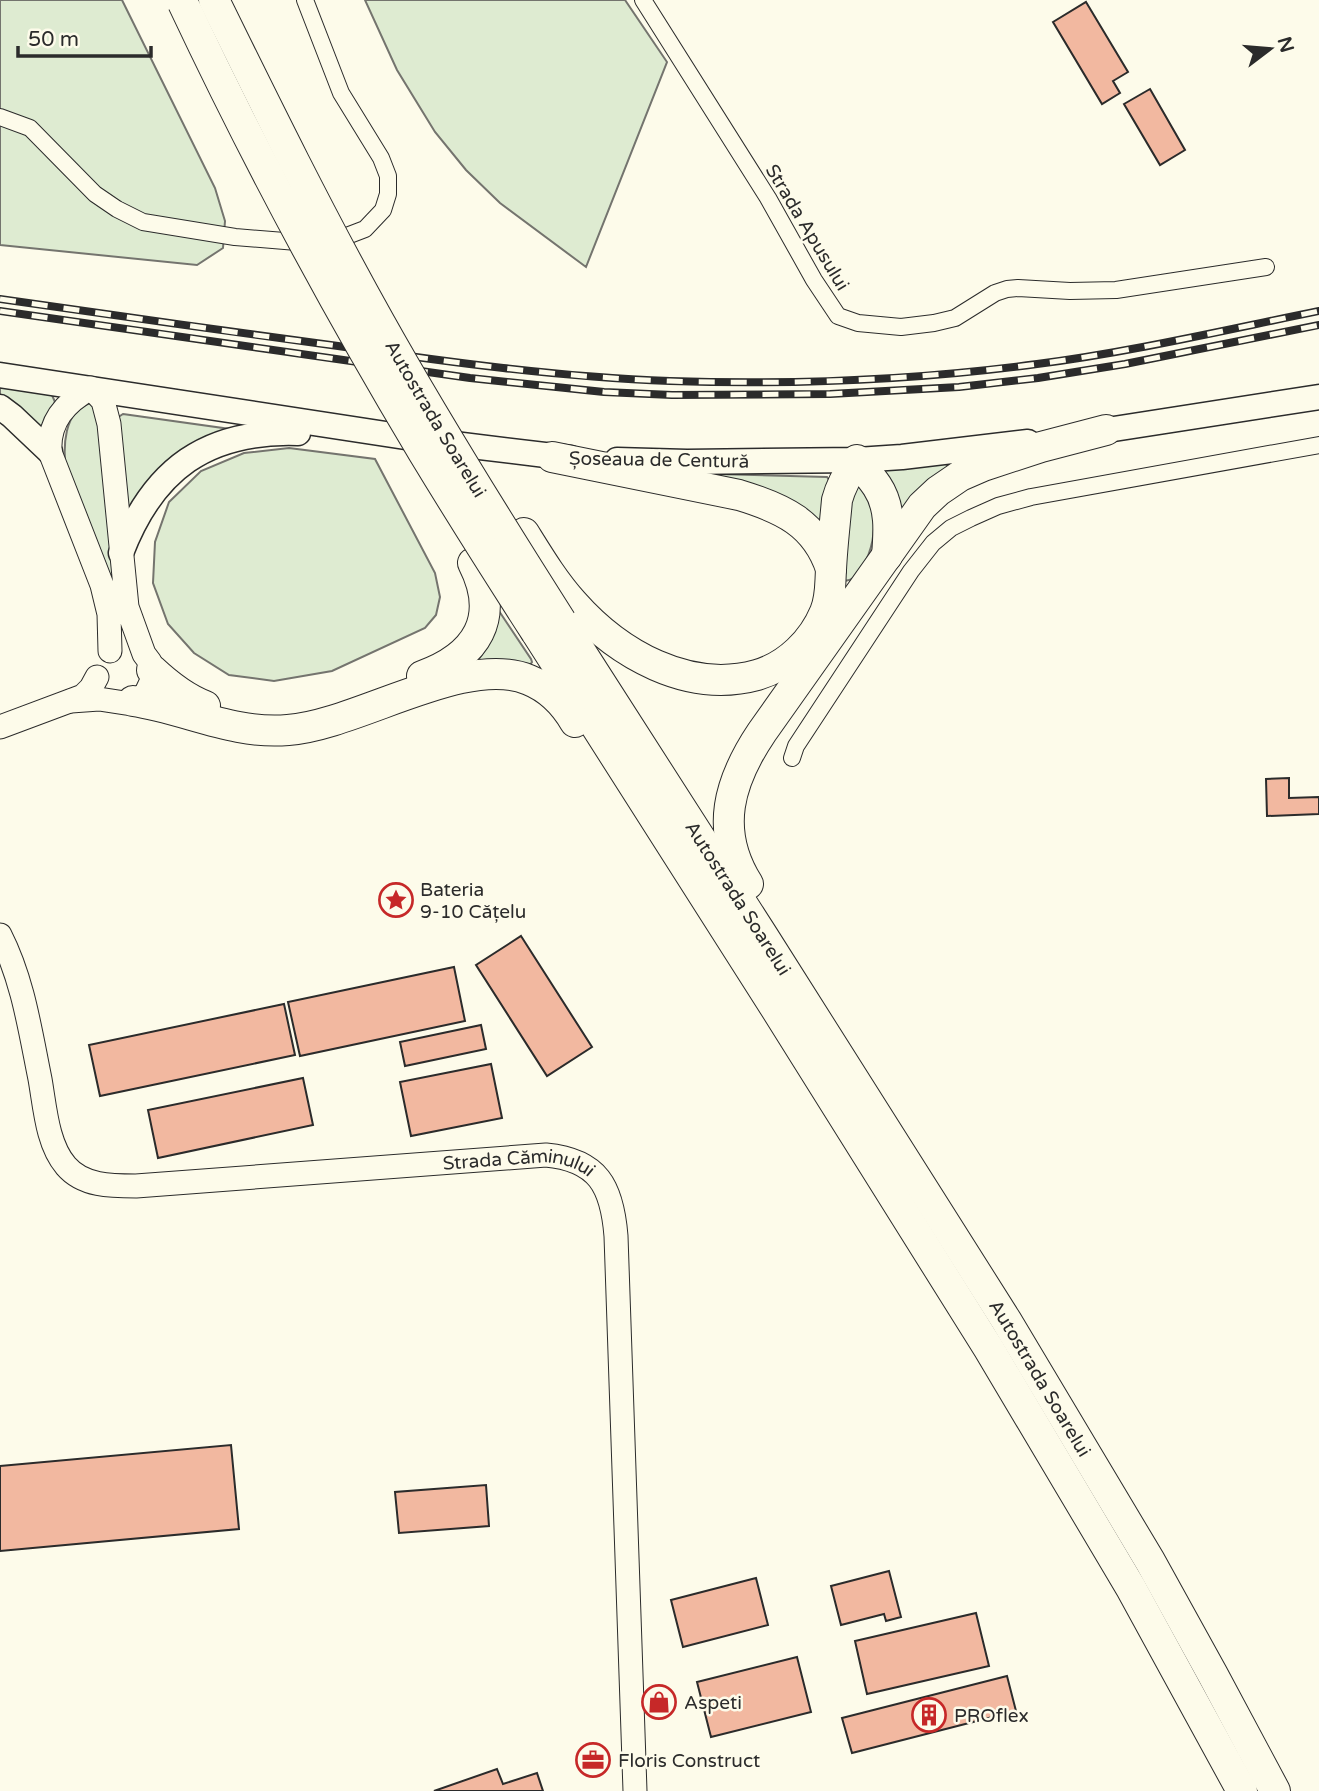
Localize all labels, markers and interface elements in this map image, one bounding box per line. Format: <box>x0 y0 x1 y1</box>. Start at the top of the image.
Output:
scale bar <box>18 14 150 58</box>
north arrow <box>1235 14 1305 84</box>
text: 50 m <box>28 27 79 52</box>
text: N <box>1273 34 1298 55</box>
street label: Strada Apusului <box>761 160 854 295</box>
street label: Autostrada Soarelui <box>380 337 491 502</box>
street label: Șoseaua de Centură <box>569 447 749 473</box>
street label: Autostrada Soarelui <box>680 817 795 980</box>
place label: Bateria 9-10 Cățelu <box>420 879 526 923</box>
place icon: Bateria 9-10 Cățelu <box>377 881 415 919</box>
street label: Strada Căminului <box>442 1145 599 1181</box>
street label: Autostrada Soarelui <box>984 1296 1095 1461</box>
shop icon: Aspeti <box>640 1683 678 1721</box>
place label: Aspeti <box>684 1692 742 1714</box>
building icon: PROflex <box>910 1696 948 1734</box>
place label: PROflex <box>954 1705 1029 1727</box>
office icon: Floris Construct <box>574 1741 612 1779</box>
place label: Floris Construct <box>618 1750 760 1772</box>

